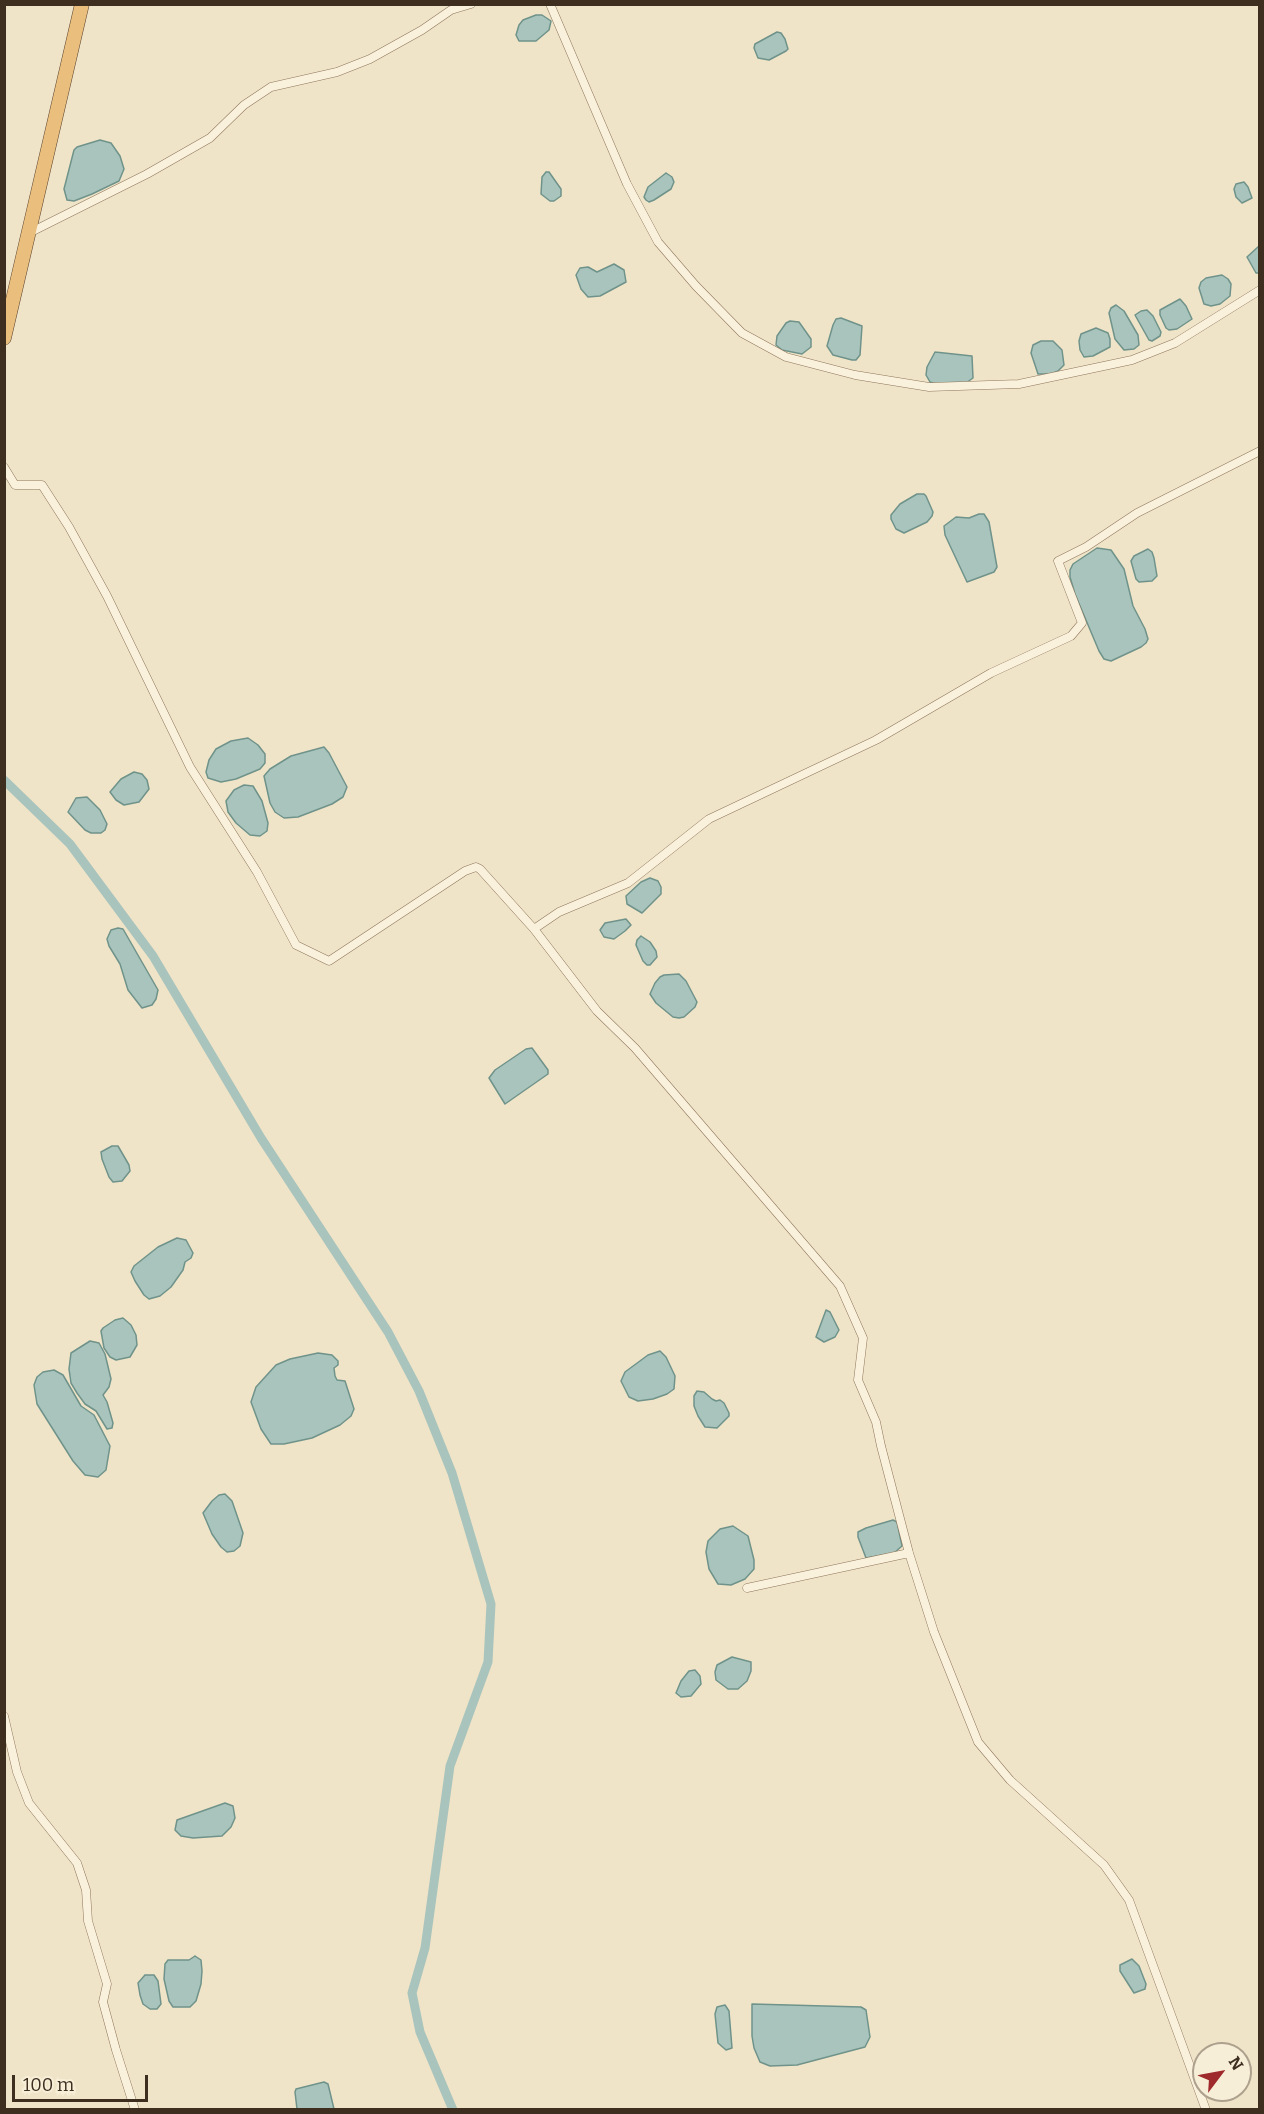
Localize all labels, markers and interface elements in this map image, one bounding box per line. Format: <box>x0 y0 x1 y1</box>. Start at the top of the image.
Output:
north arrow <box>1192 2042 1252 2102</box>
text: N <box>1225 2053 1247 2074</box>
scale bar <box>15 2063 152 2101</box>
text: 100 m <box>23 2074 74 2096</box>

